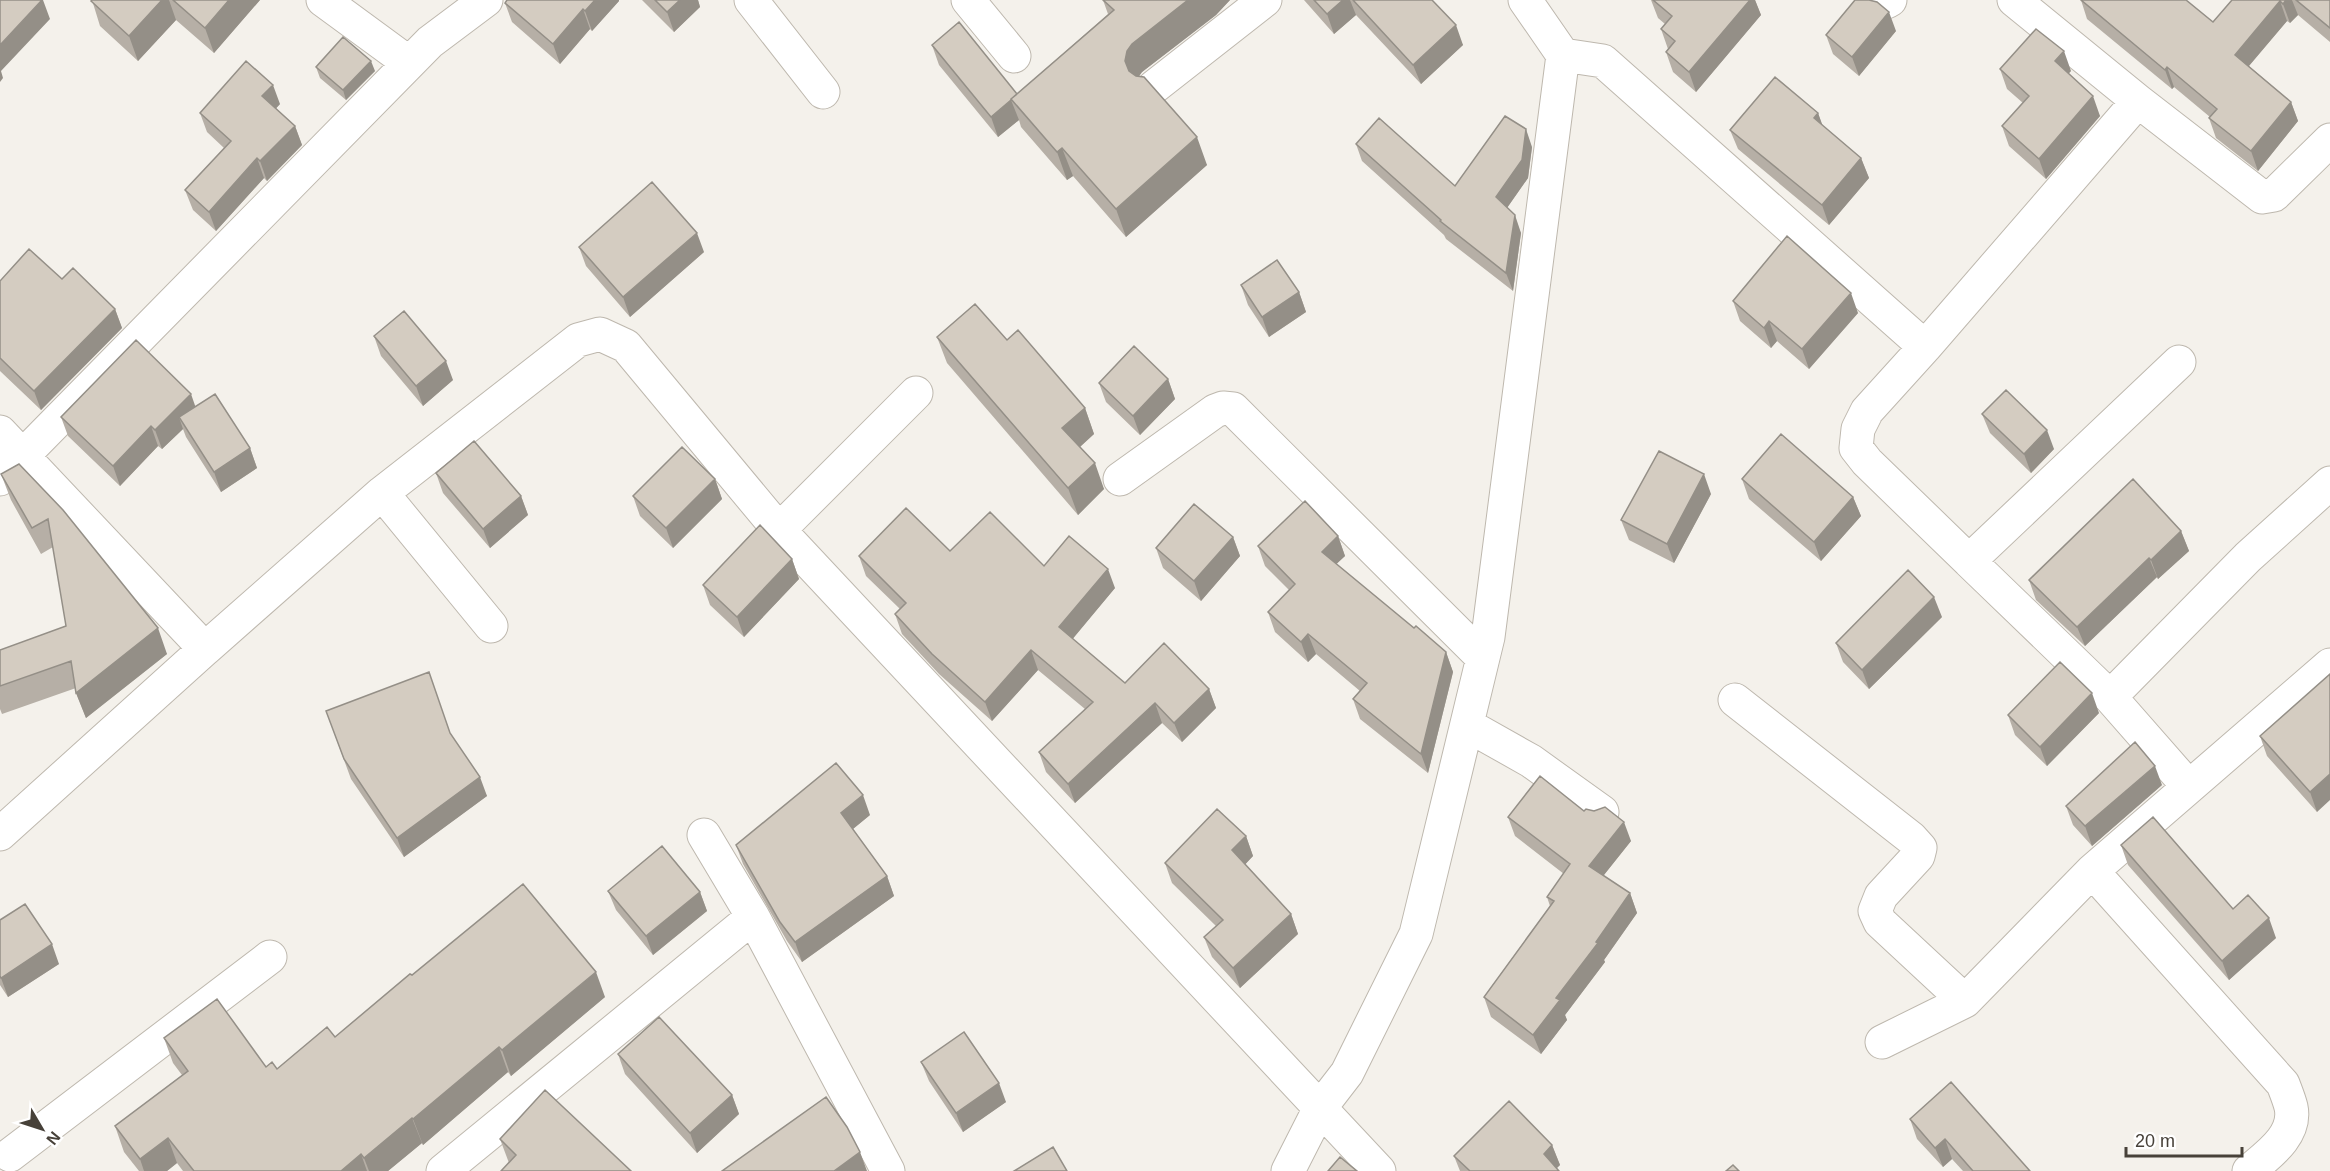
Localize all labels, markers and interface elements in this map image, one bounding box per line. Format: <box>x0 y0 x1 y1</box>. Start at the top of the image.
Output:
north arrow <box>12 1099 72 1159</box>
scale bar <box>2126 1120 2242 1158</box>
text: N <box>43 1128 64 1148</box>
text: 20 m <box>2135 1131 2175 1151</box>

